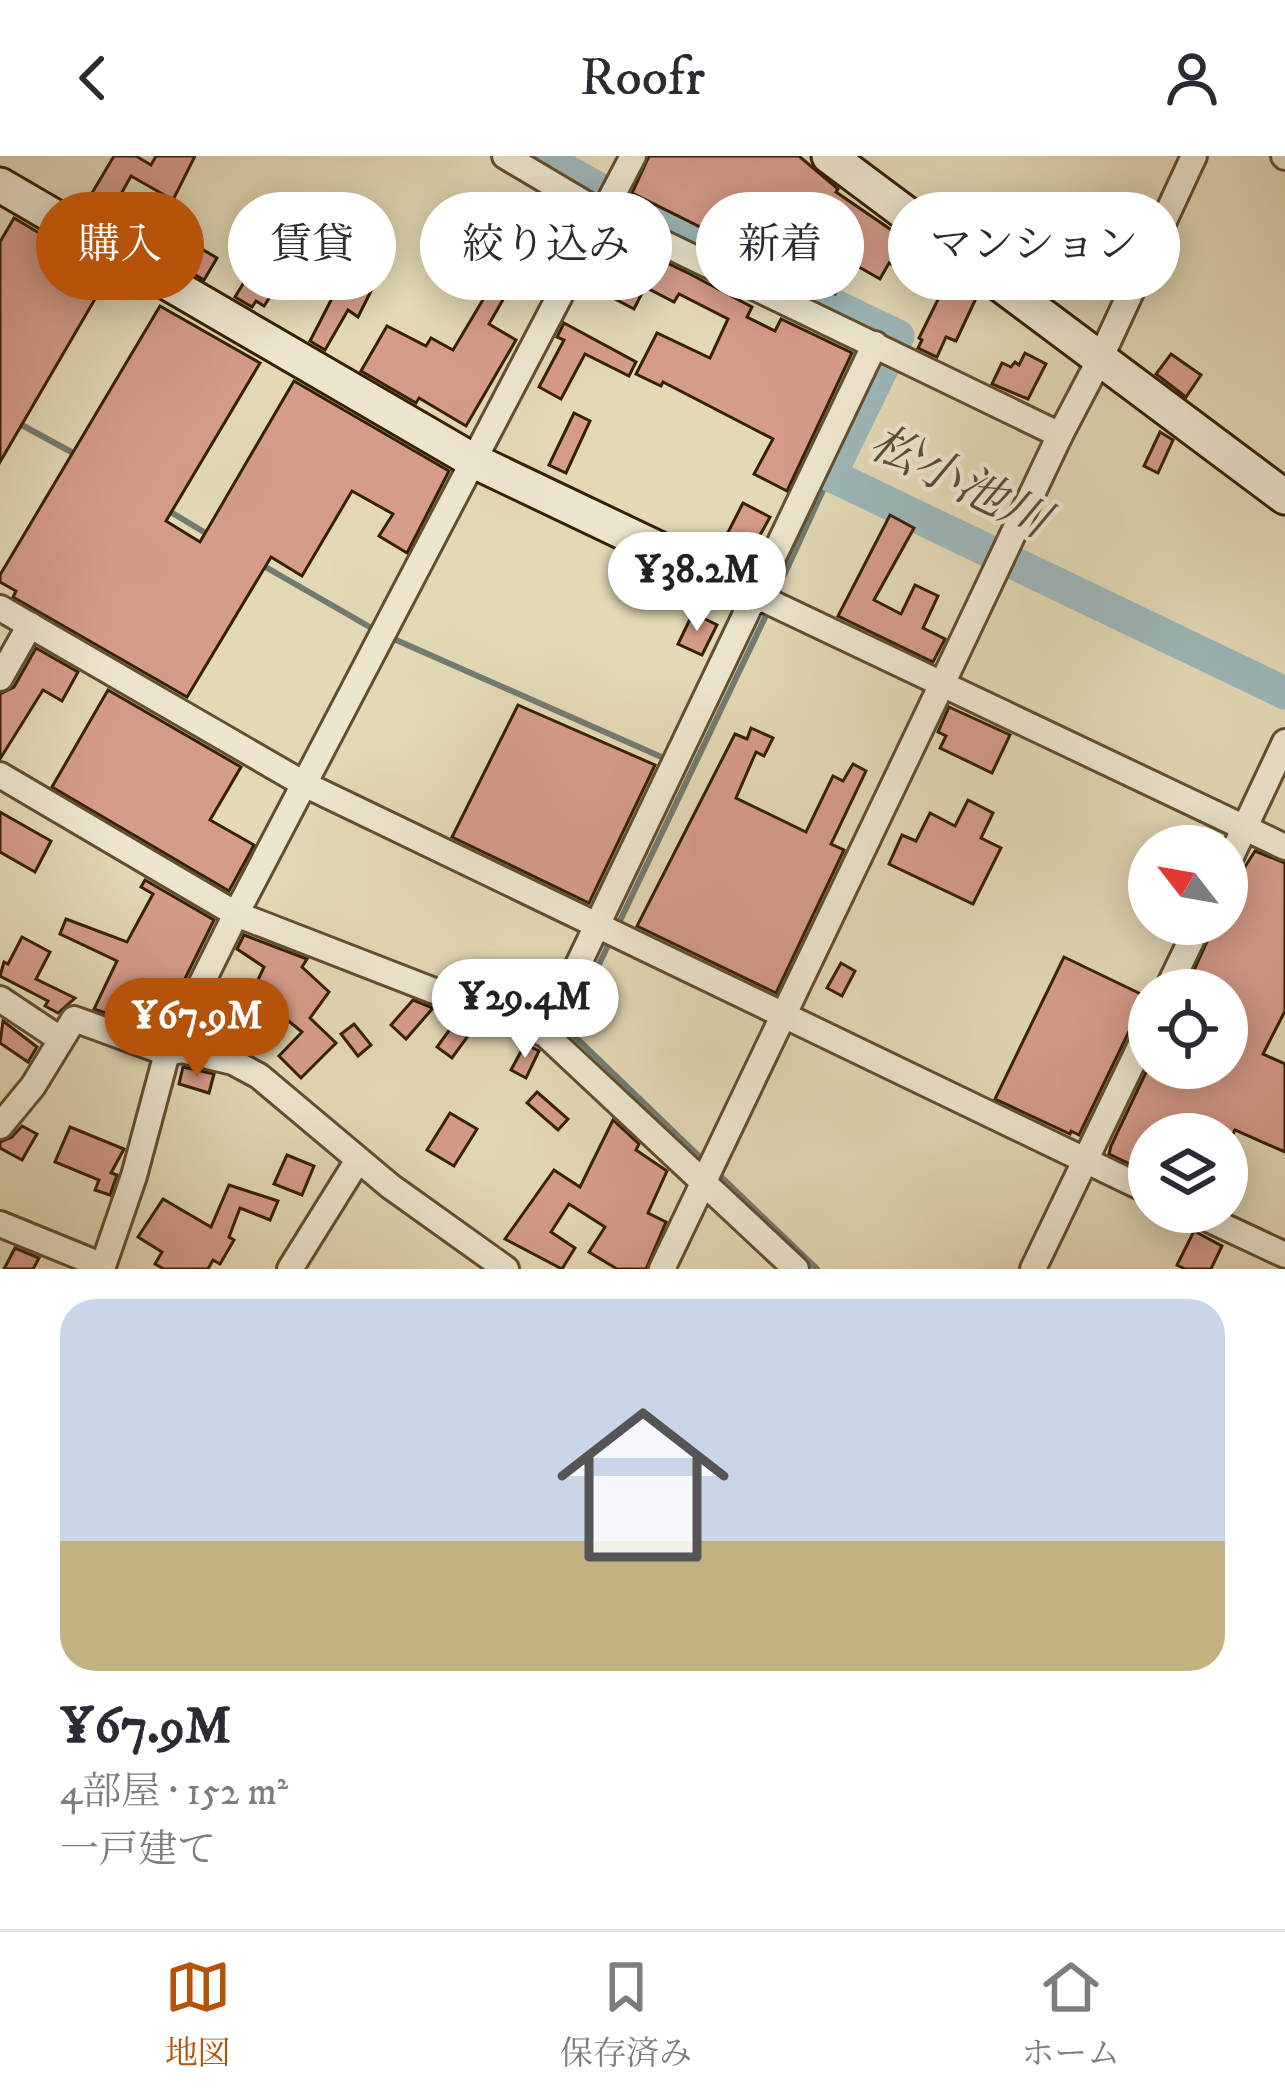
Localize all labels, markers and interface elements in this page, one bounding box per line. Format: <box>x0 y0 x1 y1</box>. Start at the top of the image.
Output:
icon: back <box>60 45 126 111</box>
text: Roofr <box>580 45 705 112</box>
icon: person <box>1159 45 1225 111</box>
chip: 購入 <box>36 192 204 300</box>
chip: 賃貸 <box>228 192 396 300</box>
chip: 絞り込み <box>420 192 672 300</box>
chip: 新着 <box>696 192 864 300</box>
chip: マンション <box>888 192 1180 300</box>
water label: 松小池川 <box>860 414 1063 554</box>
pin: ¥38.2M <box>599 532 795 634</box>
text: ¥38.2M <box>635 546 759 595</box>
north arrow <box>1128 825 1248 945</box>
map controls <box>1128 825 1248 1233</box>
pin: ¥29.4M <box>427 959 623 1061</box>
button: locate <box>1128 969 1248 1089</box>
text: ¥29.4M <box>459 973 591 1022</box>
pin: ¥67.9M <box>99 978 295 1080</box>
text: ¥67.9M <box>131 992 263 1041</box>
button: layers <box>1128 1113 1248 1233</box>
icon: home <box>535 1377 751 1593</box>
text: ¥67.9M <box>60 1695 231 1759</box>
text: 4部屋 · 152 m² <box>60 1768 288 1817</box>
text: 一戸建て <box>60 1826 216 1875</box>
tab: 地図 <box>165 1954 231 2075</box>
tab: 保存済み <box>560 1954 692 2075</box>
tab: ホーム <box>1021 1954 1120 2075</box>

